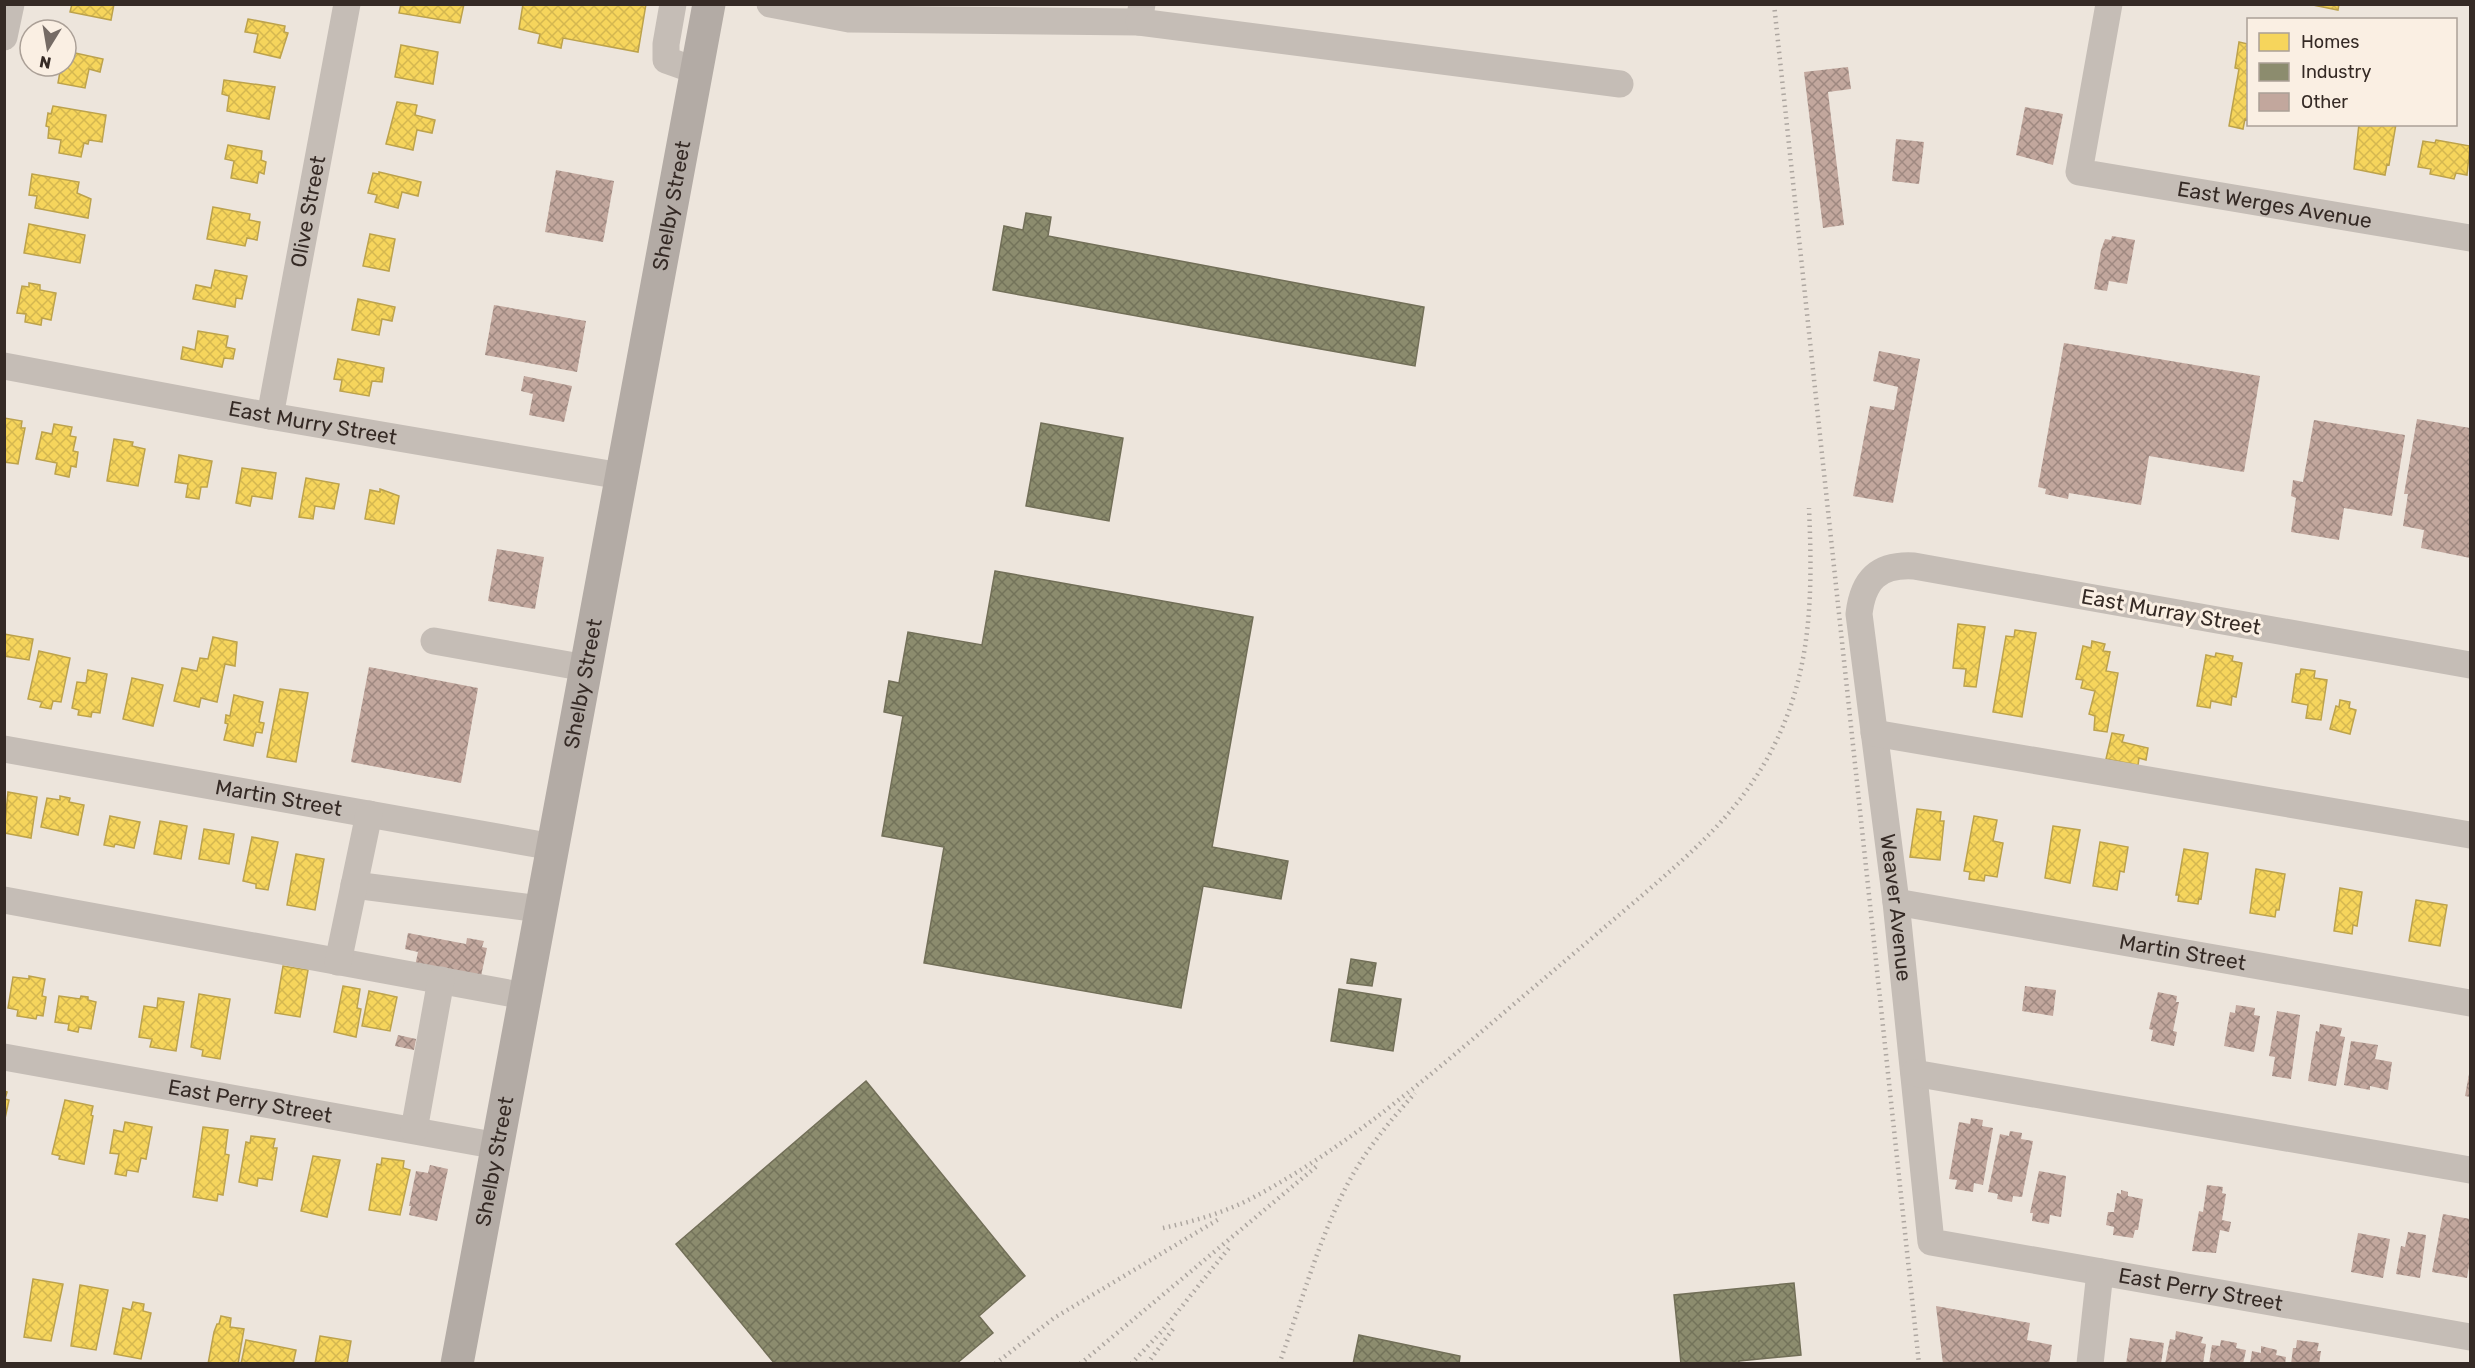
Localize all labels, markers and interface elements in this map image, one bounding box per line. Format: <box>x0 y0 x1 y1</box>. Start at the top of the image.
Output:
north arrow <box>18 18 78 78</box>
legend <box>2247 18 2457 126</box>
text: Homes <box>2301 31 2359 53</box>
text: N <box>38 52 53 73</box>
text: Industry <box>2301 61 2371 83</box>
text: Other <box>2301 91 2348 113</box>
street label: Shelby Street <box>647 139 695 273</box>
street label: Olive Street <box>285 153 330 269</box>
street label: East Werges Avenue <box>2175 176 2374 233</box>
street label: East Murry Street <box>227 395 399 450</box>
street label: East Murray Street <box>2079 583 2263 640</box>
street label: Shelby Street <box>558 616 607 751</box>
street label: Martin Street <box>213 774 344 821</box>
street label: Weaver Avenue <box>1875 832 1917 983</box>
street label: Martin Street <box>2117 929 2248 975</box>
street label: East Perry Street <box>166 1074 334 1128</box>
street label: Shelby Street <box>470 1094 518 1228</box>
street label: East Perry Street <box>2117 1262 2285 1316</box>

